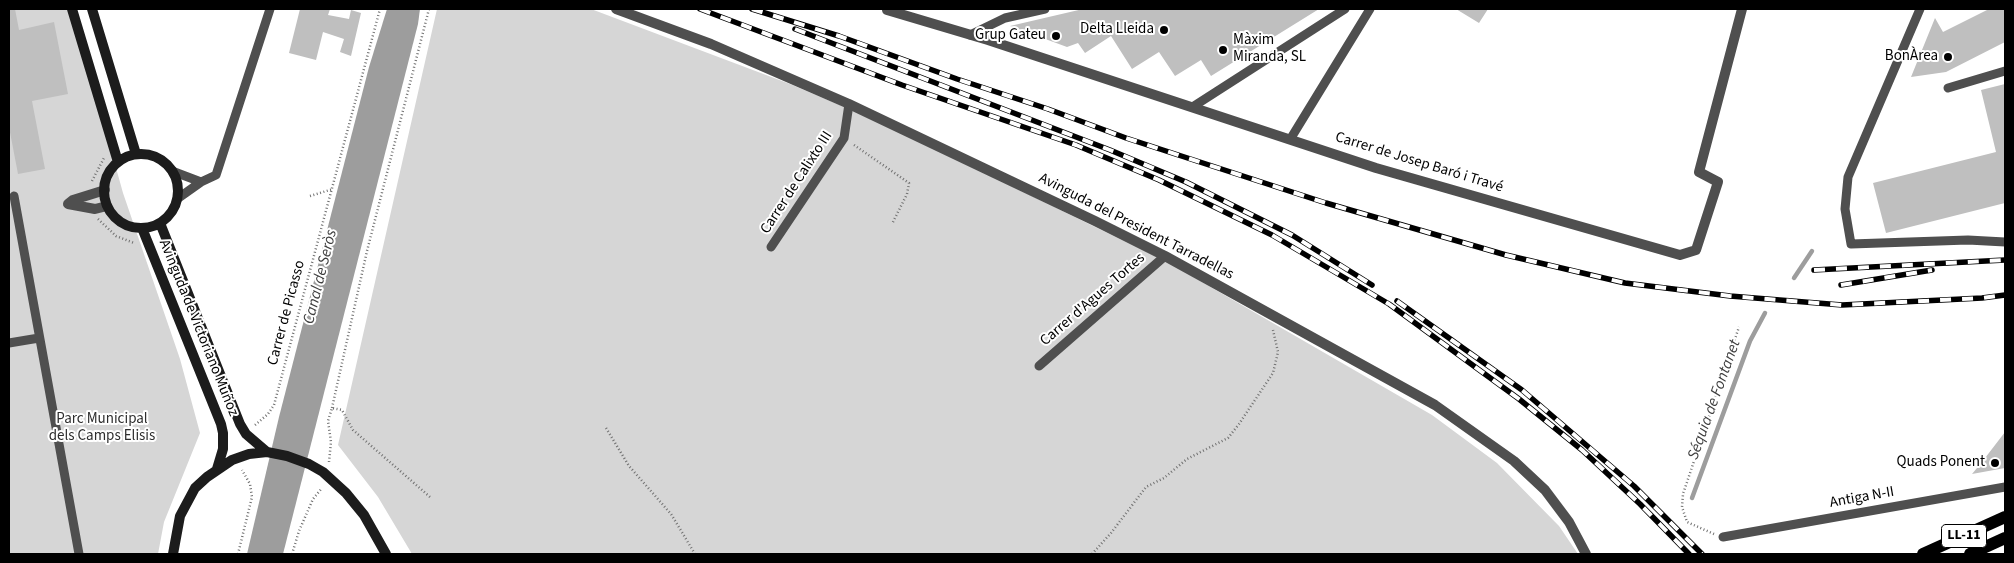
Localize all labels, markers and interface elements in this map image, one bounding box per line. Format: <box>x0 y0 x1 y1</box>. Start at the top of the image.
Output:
place label: Delta Lleida <box>1080 21 1154 39</box>
marker: Delta Lleida <box>1158 24 1170 36</box>
place label: Grup Gateu <box>975 27 1046 45</box>
marker: Grup Gateu <box>1050 30 1062 42</box>
place label: Màxim Miranda, SL <box>1233 32 1306 67</box>
marker: Màxim Miranda, SL <box>1217 44 1229 56</box>
place label: BonÀrea <box>1885 48 1938 66</box>
marker: BonÀrea <box>1942 51 1954 63</box>
street label: Carrer de Calixto III <box>757 128 837 238</box>
street label: Carrer de Josep Baró i Travé <box>1333 129 1505 197</box>
street label: Avinguda del President Tarradellas <box>1035 170 1237 284</box>
water label: Canal de Seròs <box>300 228 342 326</box>
street label: Avinguda de Victoriano Muñoz <box>154 237 242 419</box>
street label: Carrer d'Agues Tortes <box>1037 250 1149 350</box>
street label: Carrer de Picasso <box>264 259 310 367</box>
water label: Séquia de Fontanet <box>1684 337 1746 463</box>
park label: Parc Municipal dels Camps Elisis <box>49 411 155 446</box>
place label: Quads Ponent <box>1897 454 1985 472</box>
marker: Quads Ponent <box>1989 457 2001 469</box>
street label: Antiga N-II <box>1828 483 1896 513</box>
road number: LL-11 <box>1942 524 1986 548</box>

